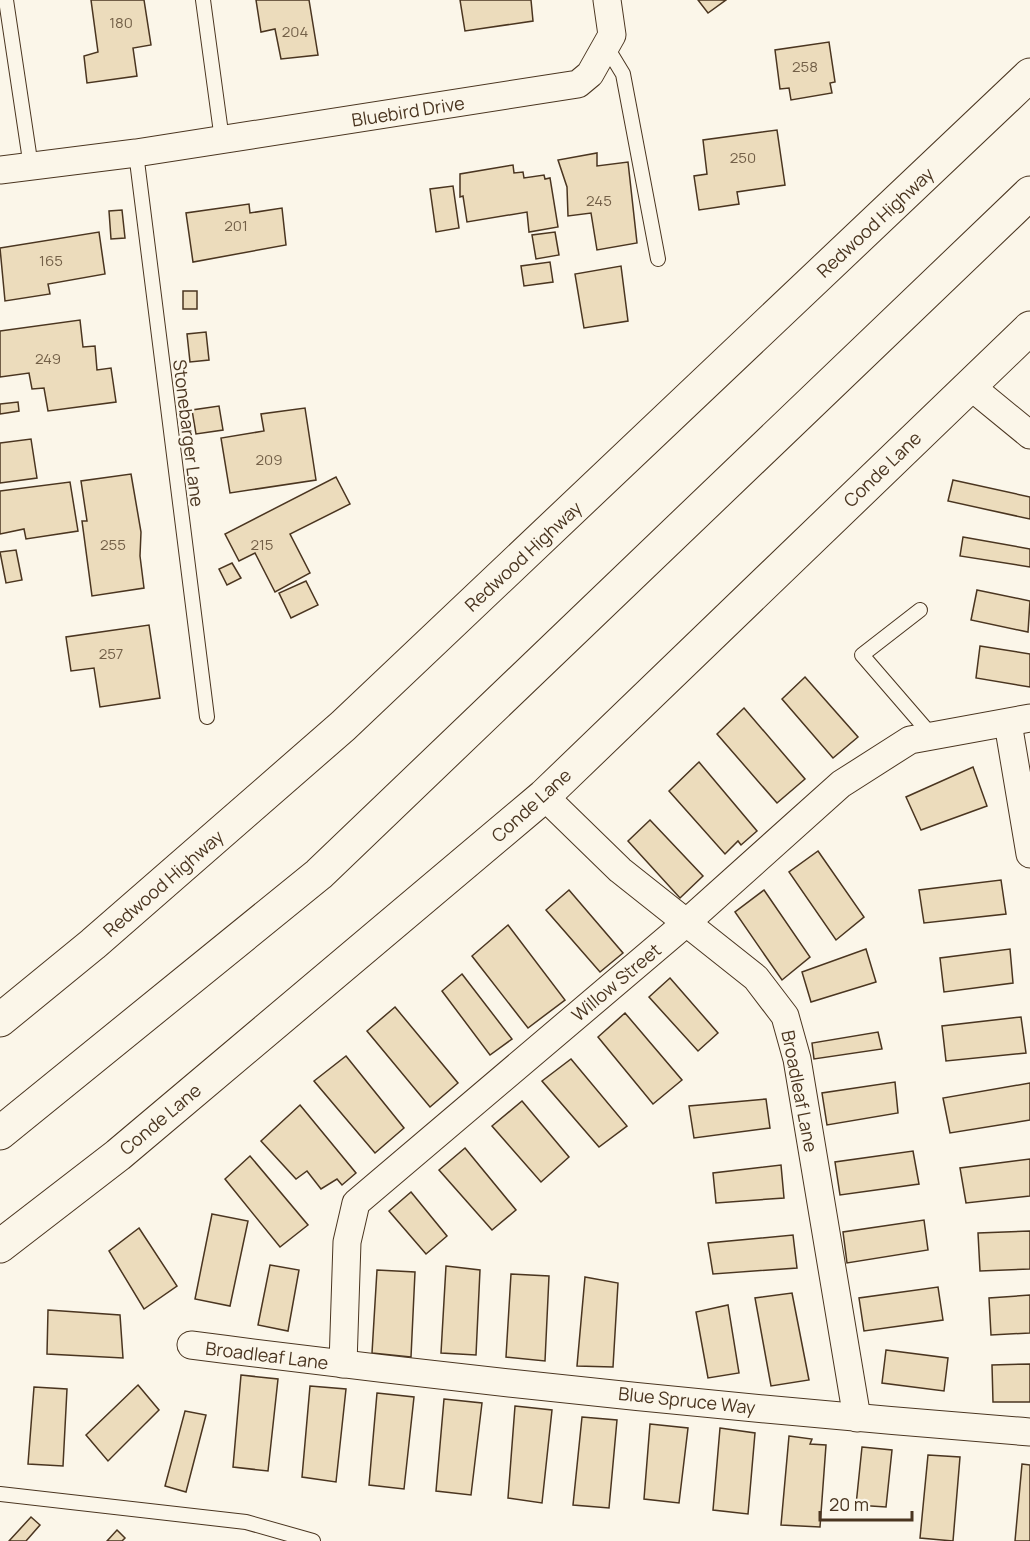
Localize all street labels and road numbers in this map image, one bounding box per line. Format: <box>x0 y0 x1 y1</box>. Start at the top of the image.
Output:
street label: Bluebird Drive <box>350 90 466 132</box>
street label: Redwood Highway <box>811 161 939 282</box>
street label: Stonebarger Lane <box>168 358 210 508</box>
street label: Conde Lane <box>838 426 926 512</box>
street label: Redwood Highway <box>459 495 587 616</box>
street label: Conde Lane <box>486 763 576 847</box>
street label: Redwood Highway <box>98 824 228 942</box>
street label: Willow Street <box>566 938 666 1026</box>
street label: Broadleaf Lane <box>776 1028 824 1154</box>
street label: Conde Lane <box>114 1078 206 1160</box>
street label: Broadleaf Lane <box>204 1336 330 1374</box>
street label: Blue Spruce Way <box>617 1381 757 1419</box>

